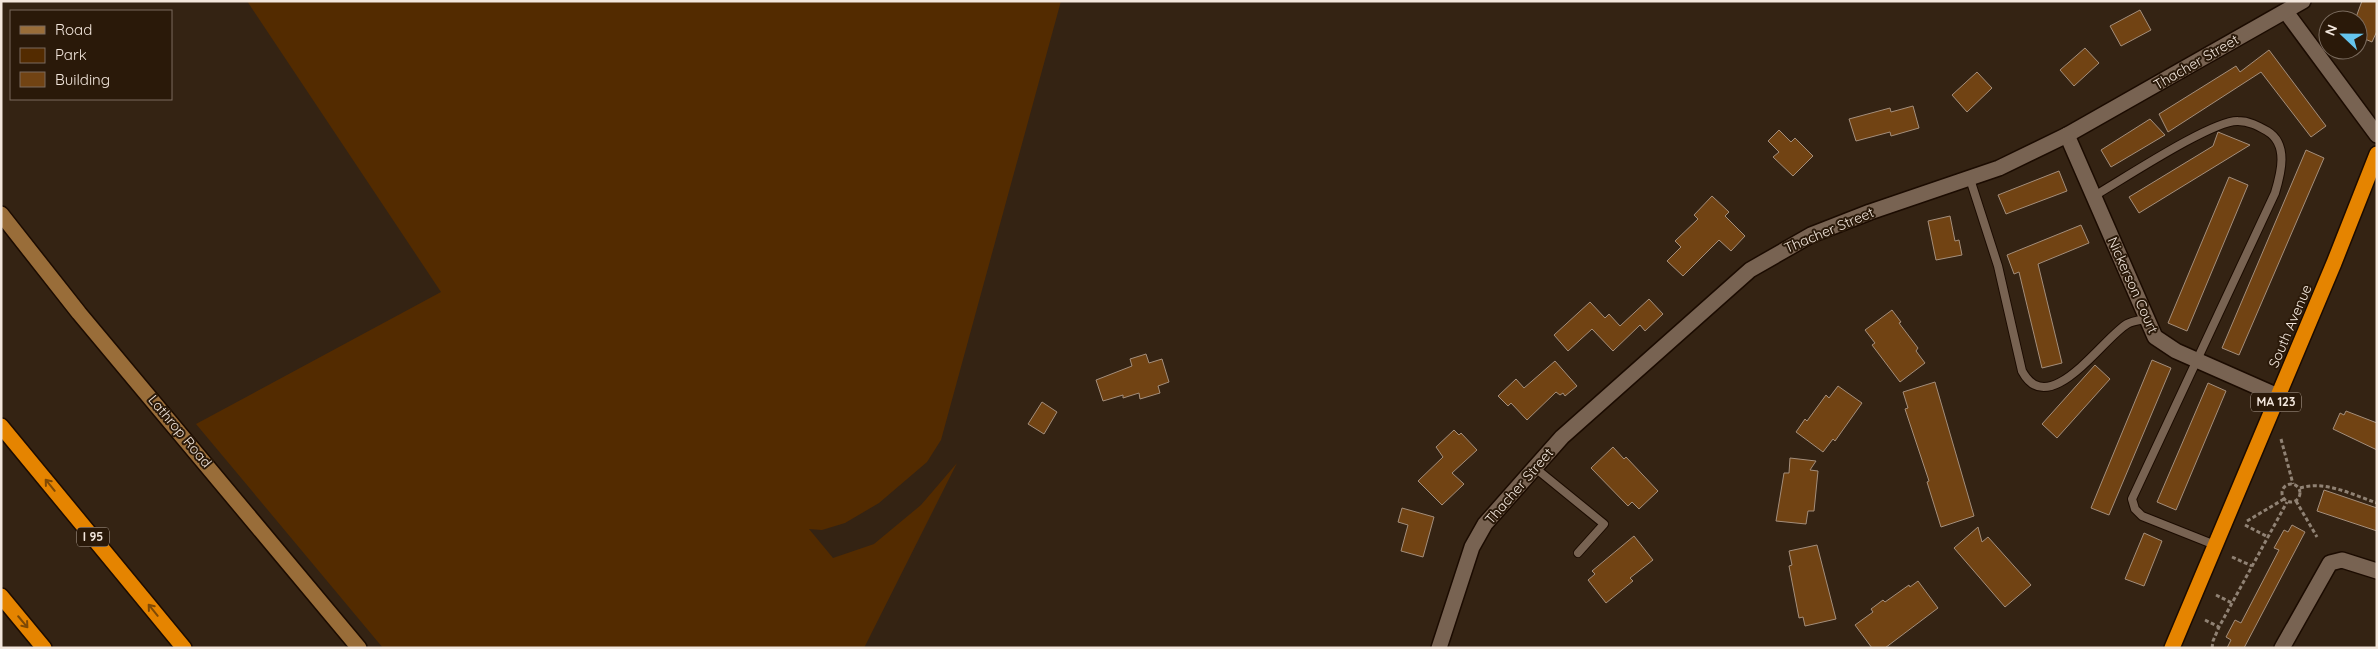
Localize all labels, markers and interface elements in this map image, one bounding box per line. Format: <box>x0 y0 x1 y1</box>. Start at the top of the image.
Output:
legend <box>10 10 172 100</box>
north arrow <box>2318 10 2368 60</box>
text: Road <box>55 20 92 39</box>
text: N <box>2321 22 2341 38</box>
street label: Thacher Street <box>2150 30 2242 94</box>
text: Park <box>55 45 87 64</box>
text: Building <box>55 70 110 89</box>
street label: Thacher Street <box>1782 203 1877 257</box>
street label: Nickerson Court <box>2104 234 2162 336</box>
street label: South Avenue <box>2264 282 2316 370</box>
street label: Lathrop Road <box>144 391 216 471</box>
road number: MA 123 <box>2251 392 2301 412</box>
street label: Thacher Street <box>1481 444 1557 528</box>
one-way arrow <box>44 478 55 491</box>
road number: I 95 <box>77 528 109 546</box>
one-way arrow <box>147 604 158 617</box>
one-way arrow <box>17 615 28 628</box>

